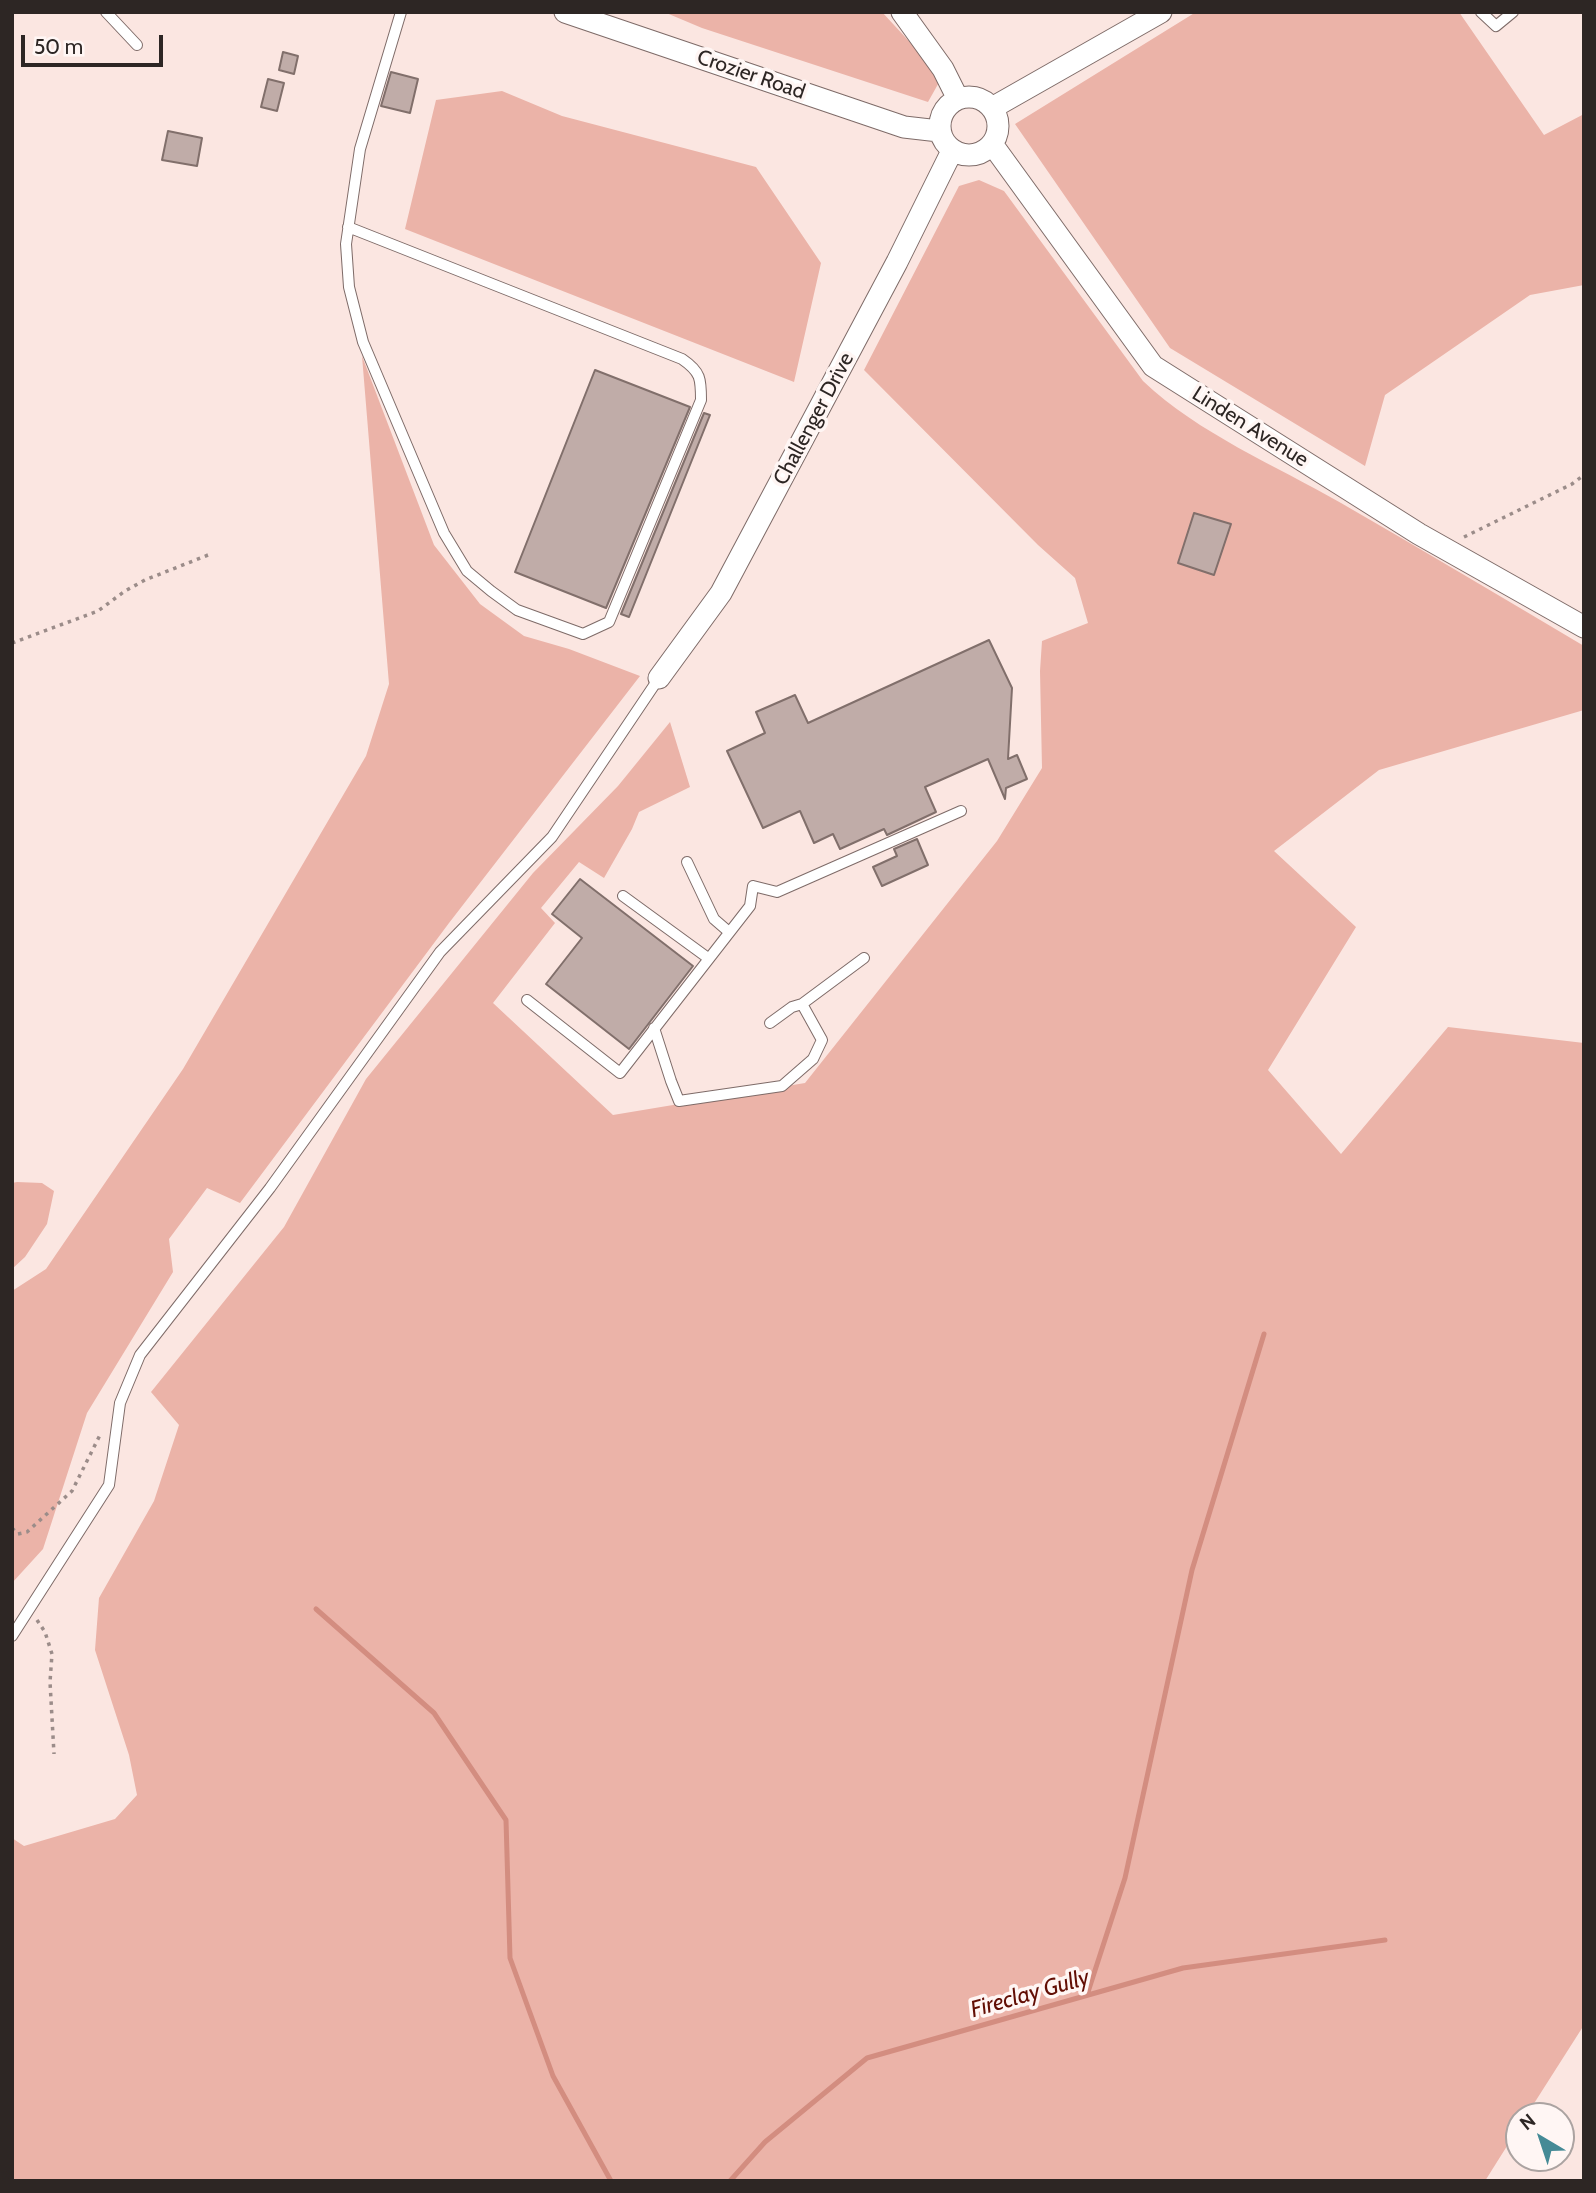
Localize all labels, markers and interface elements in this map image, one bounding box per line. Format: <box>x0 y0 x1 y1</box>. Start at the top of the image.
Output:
scale bar <box>24 21 166 65</box>
text: 50 m <box>34 34 83 59</box>
street label: Crozier Road <box>694 45 808 105</box>
street label: Challenger Drive <box>769 348 859 490</box>
street label: Linden Avenue <box>1187 381 1313 473</box>
water label: Fireclay Gully <box>967 1964 1093 2024</box>
north arrow <box>1505 2102 1575 2172</box>
text: N <box>1515 2109 1540 2135</box>

